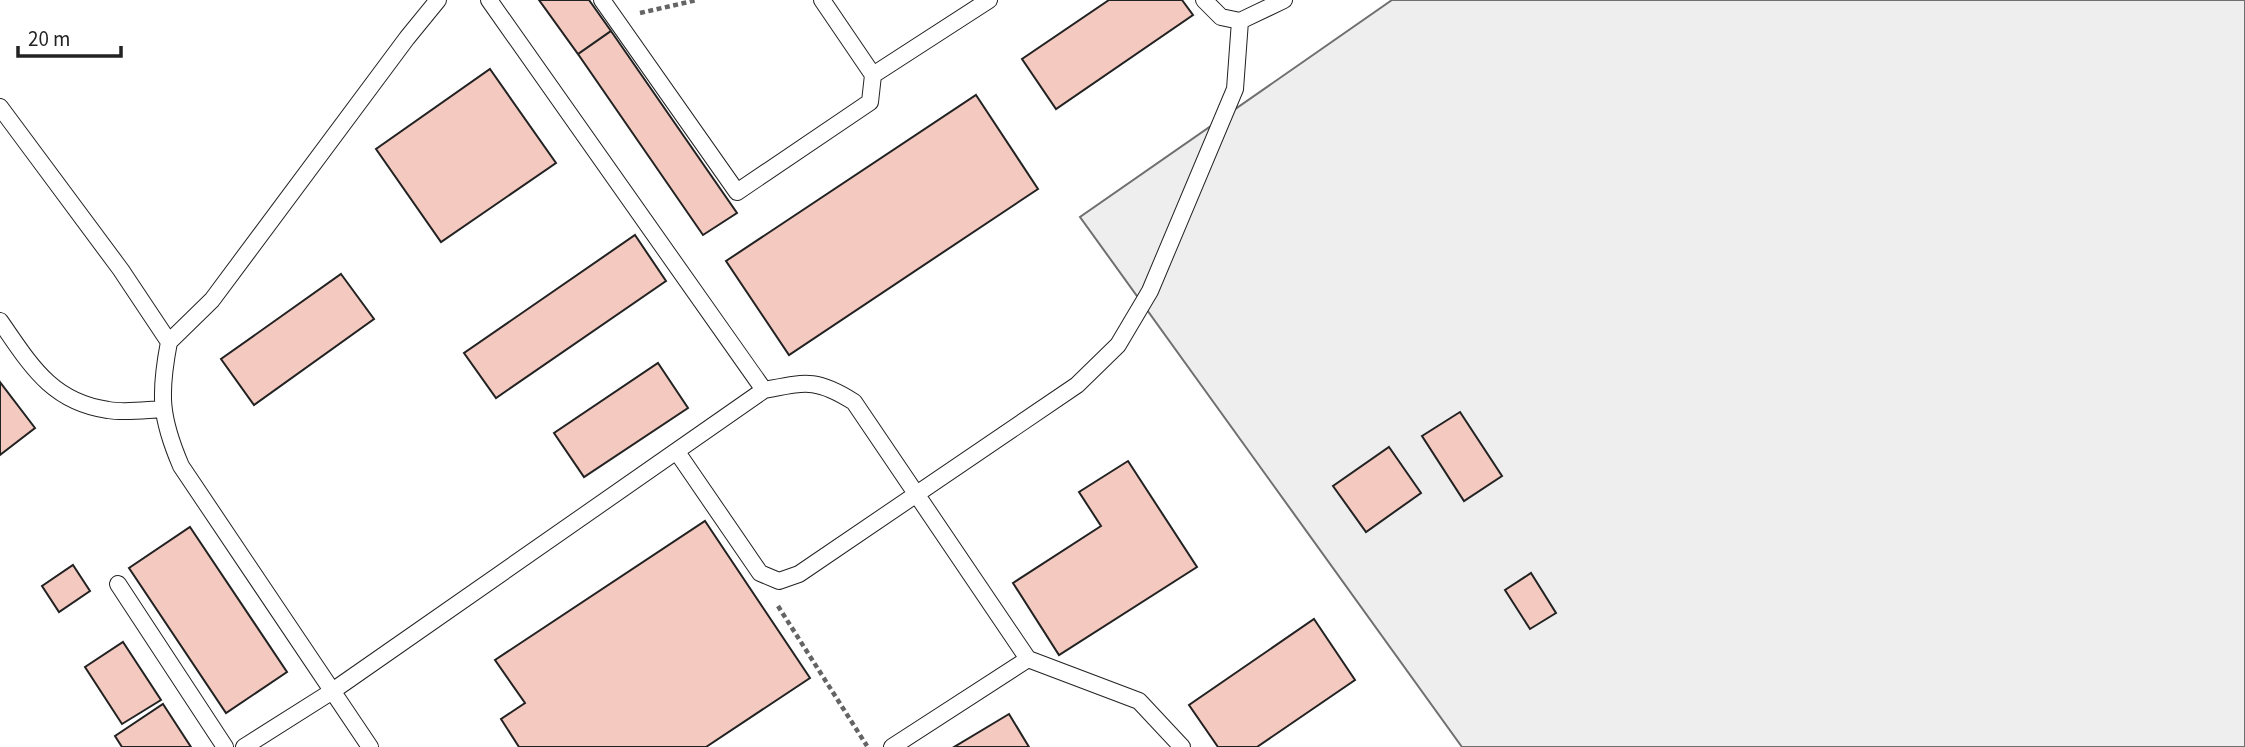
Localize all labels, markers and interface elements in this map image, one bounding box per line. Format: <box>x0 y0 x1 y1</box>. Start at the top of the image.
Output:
scale bar <box>18 14 121 58</box>
text: 20 m <box>28 24 70 54</box>

